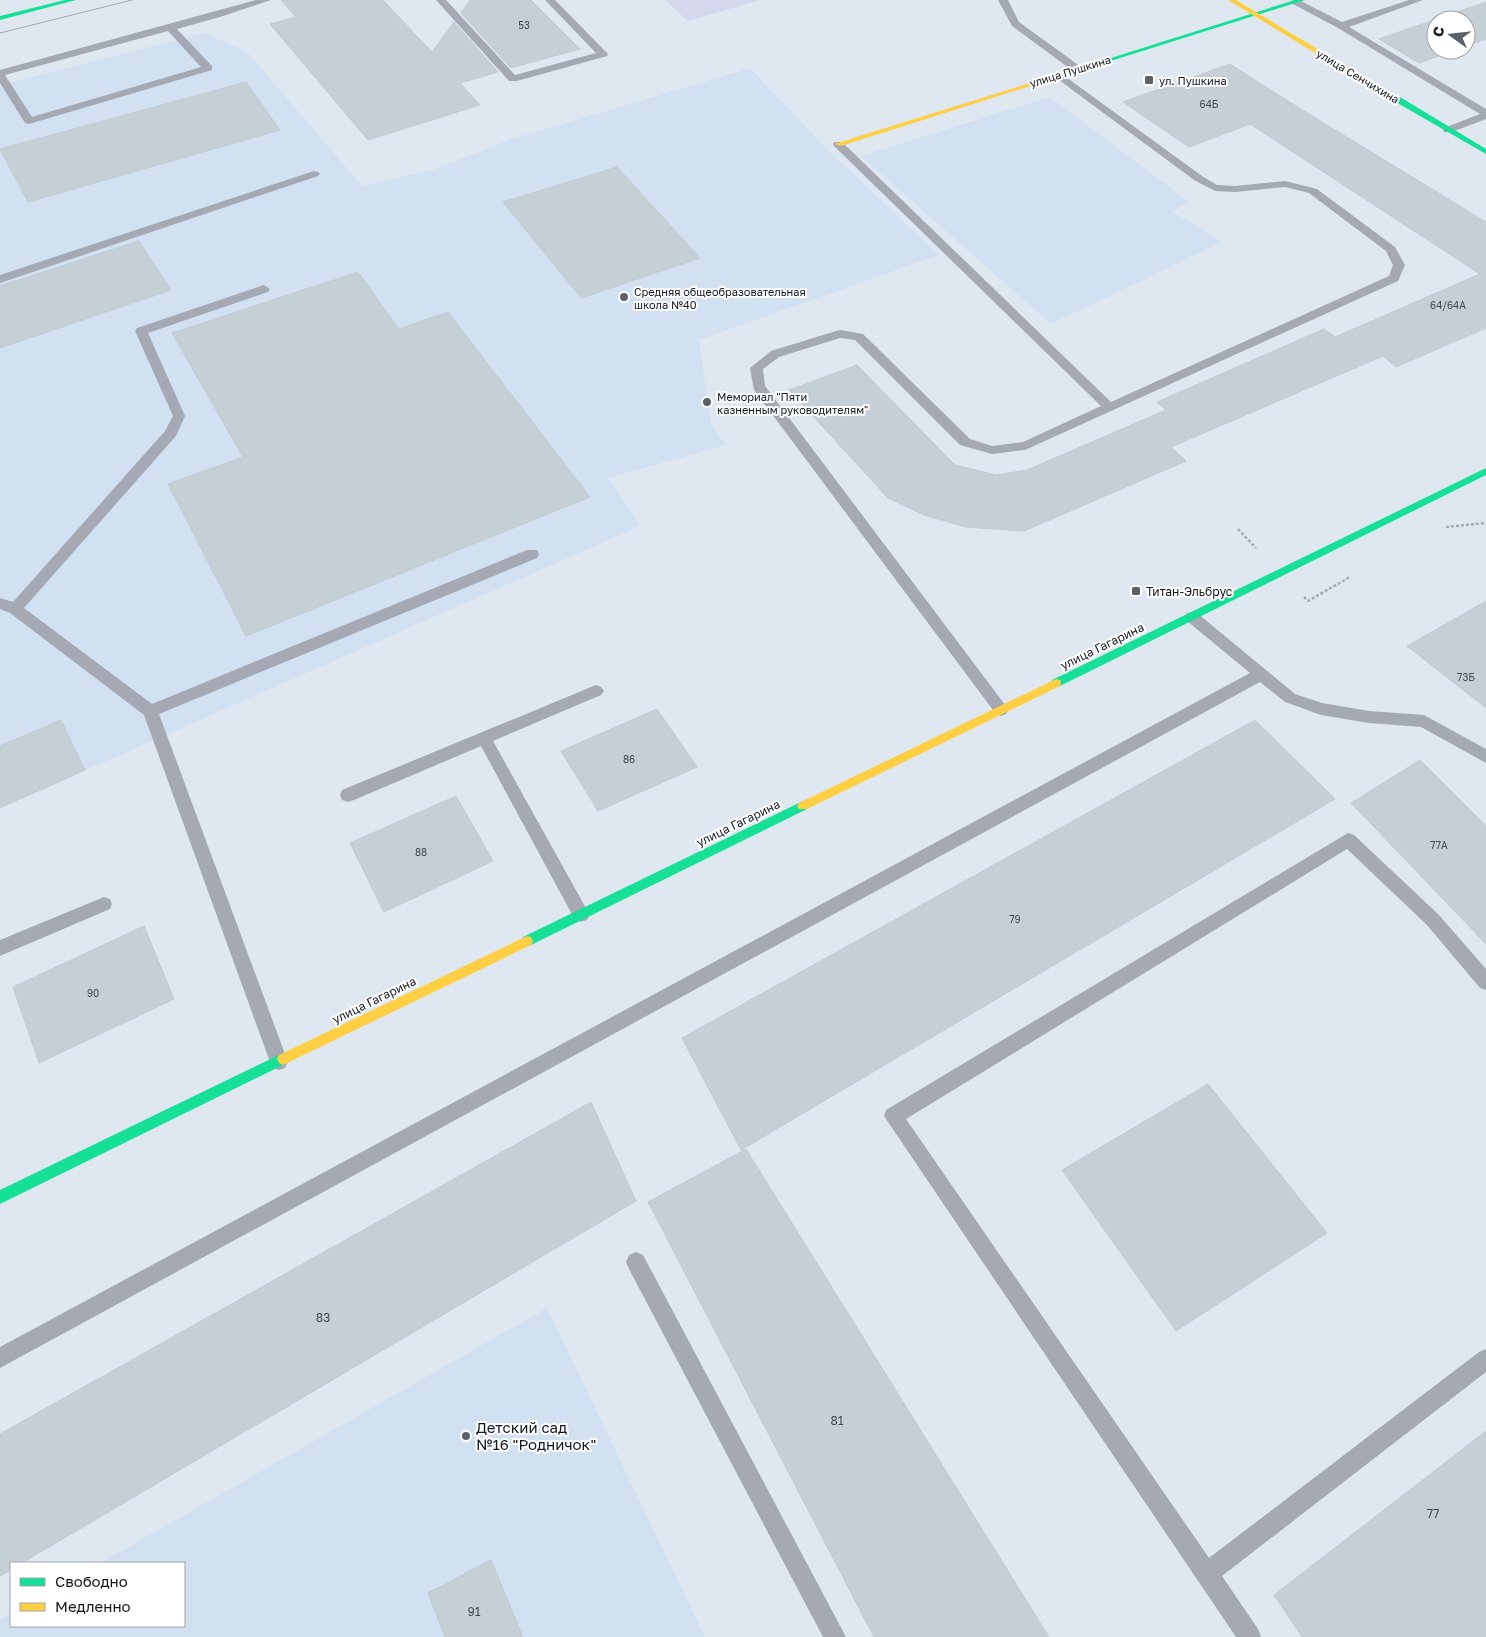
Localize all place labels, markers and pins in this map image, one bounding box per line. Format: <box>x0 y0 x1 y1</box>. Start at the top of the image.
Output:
marker: ул. Пушкина <box>1143 74 1155 86</box>
place label: ул. Пушкина <box>1159 74 1227 87</box>
place label: Средняя общеобразовательная школа №40 <box>634 285 806 311</box>
marker: Средняя общеобразовательная школа №40 <box>618 291 630 303</box>
place label: Мемориал "Пяти казненным руководителям" <box>717 390 868 416</box>
marker: Мемориал "Пяти казненным руководителям" <box>701 396 713 408</box>
place label: Титан-Эльбрус <box>1146 584 1233 599</box>
marker: Титан-Эльбрус <box>1130 585 1142 597</box>
place label: Детский сад №16 "Родничок" <box>476 1418 596 1453</box>
marker: Детский сад №16 "Родничок" <box>460 1430 472 1442</box>

